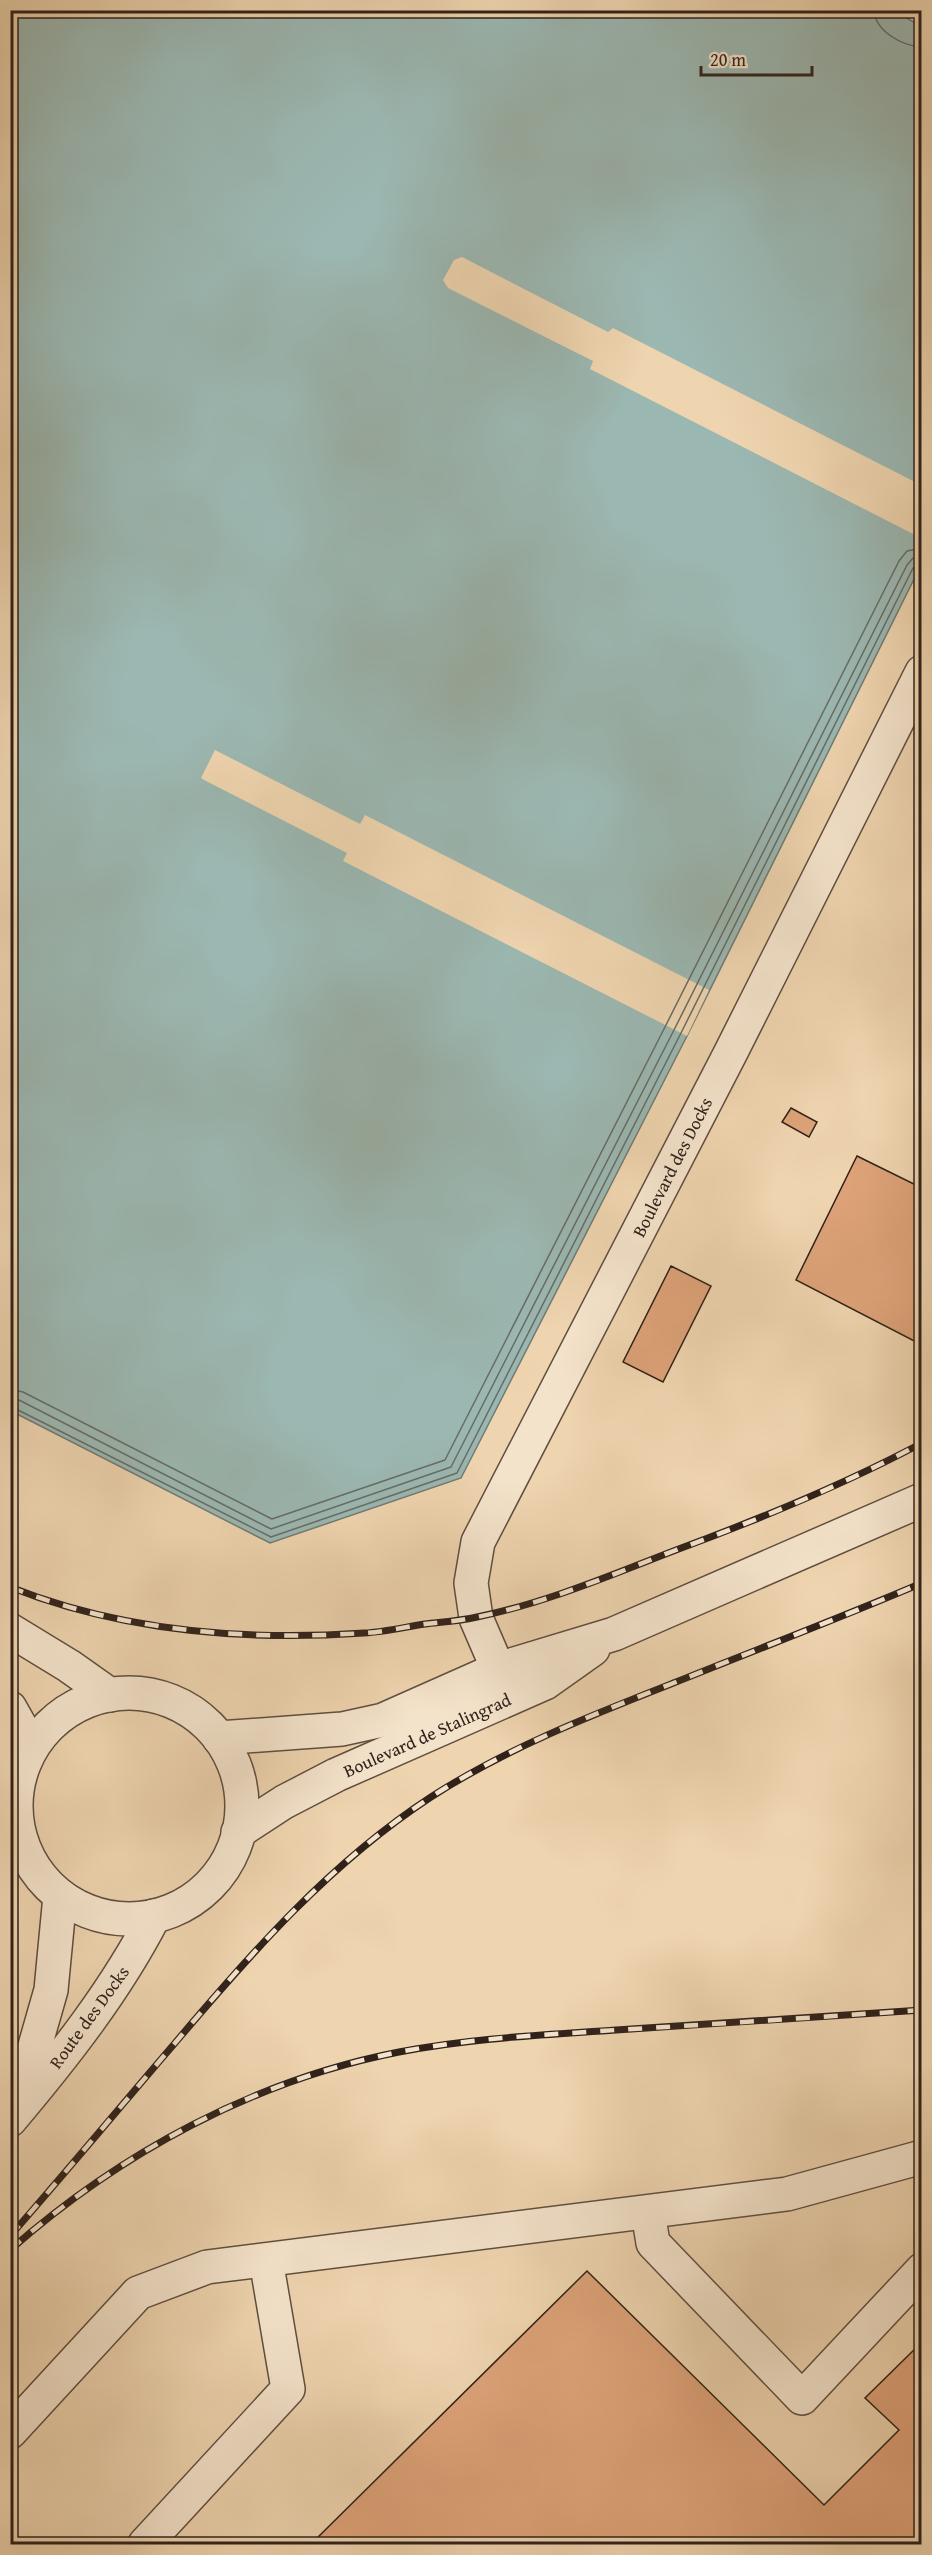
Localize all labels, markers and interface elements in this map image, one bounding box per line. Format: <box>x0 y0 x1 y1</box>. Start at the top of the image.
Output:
scale bar <box>701 39 812 77</box>
text: 20 m <box>710 46 746 73</box>
street label: Boulevard des Docks <box>625 1092 719 1242</box>
street label: Boulevard de Stalingrad <box>339 1686 515 1784</box>
street label: Route des Docks <box>42 1960 136 2074</box>

